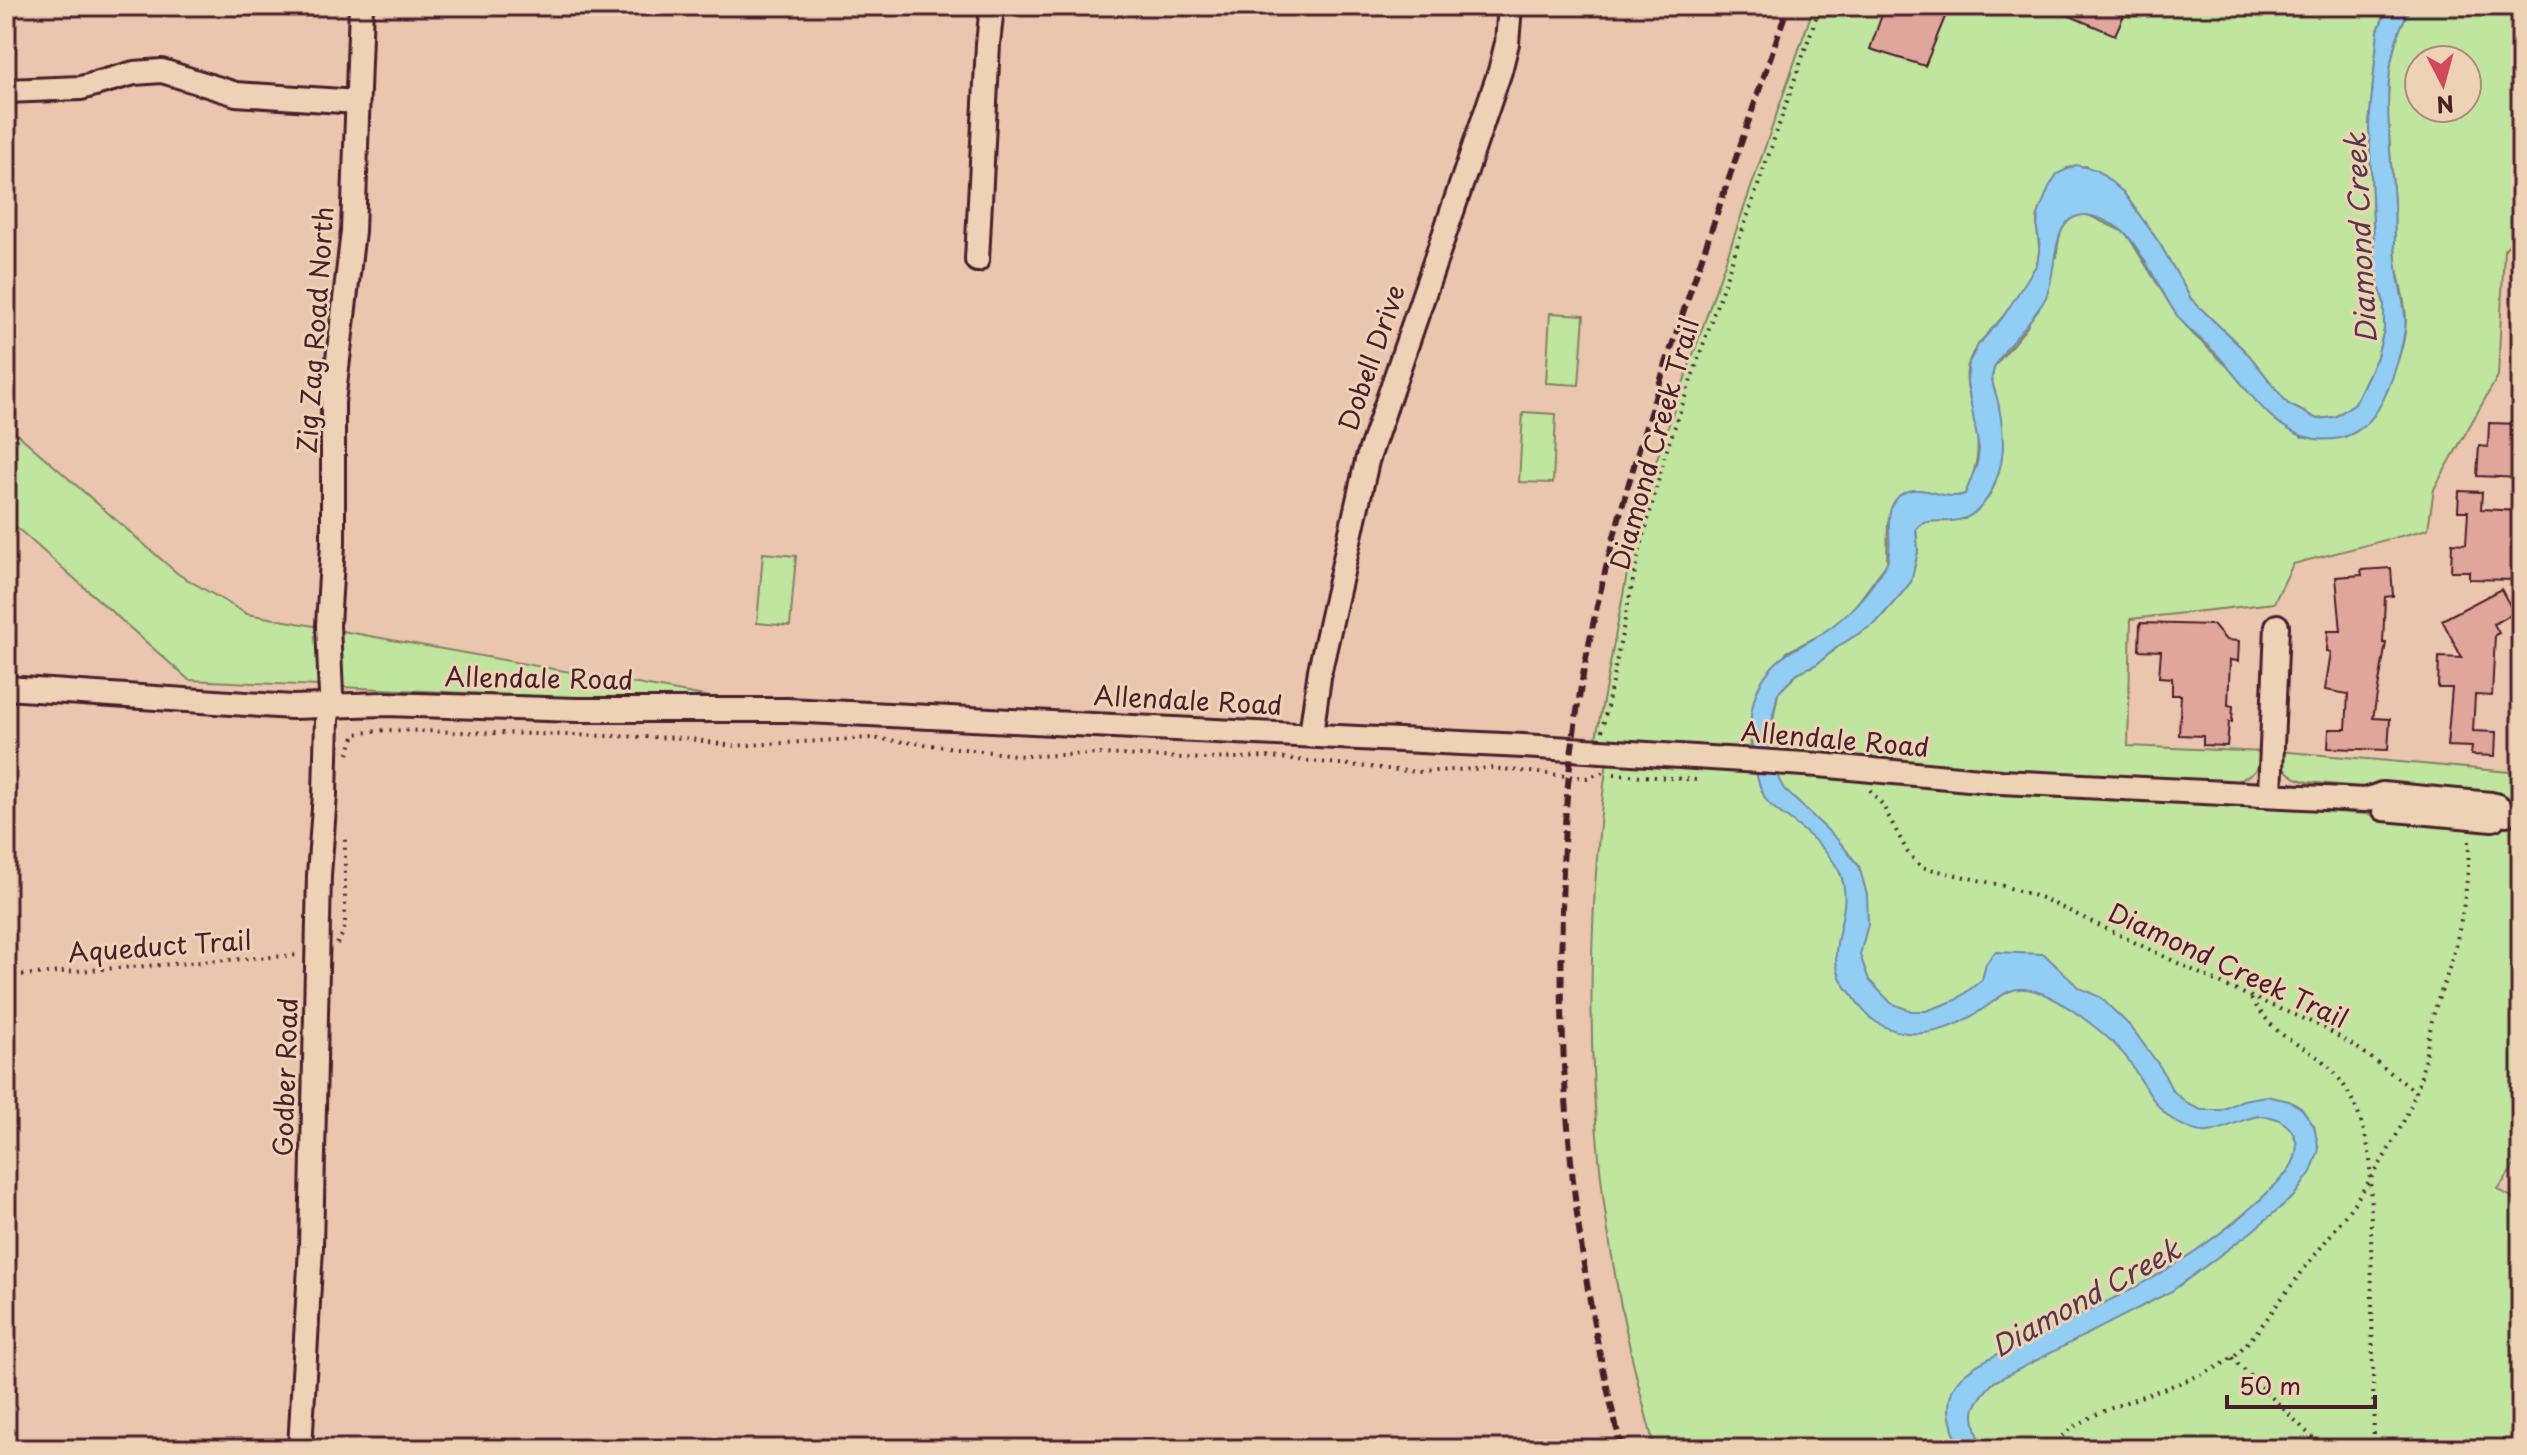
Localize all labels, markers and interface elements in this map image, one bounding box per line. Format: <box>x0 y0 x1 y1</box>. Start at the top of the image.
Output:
north arrow <box>2403 44 2483 124</box>
text: N <box>2435 88 2456 123</box>
water label: Diamond Creek <box>2332 130 2386 344</box>
street label: Zig Zag Road North <box>286 205 343 455</box>
street label: Dobell Drive <box>1327 279 1414 436</box>
street label: Diamond Creek Trail <box>1599 313 1708 574</box>
street label: Allendale Road <box>444 656 634 699</box>
street label: Allendale Road <box>1093 675 1283 724</box>
street label: Allendale Road <box>1739 711 1931 766</box>
street label: Diamond Creek Trail <box>2102 892 2355 1037</box>
street label: Aqueduct Trail <box>67 920 253 971</box>
street label: Godber Road <box>262 997 307 1157</box>
water label: Diamond Creek <box>1983 1226 2189 1367</box>
scale bar <box>2227 1359 2375 1409</box>
text: 50 m <box>2239 1367 2301 1403</box>

